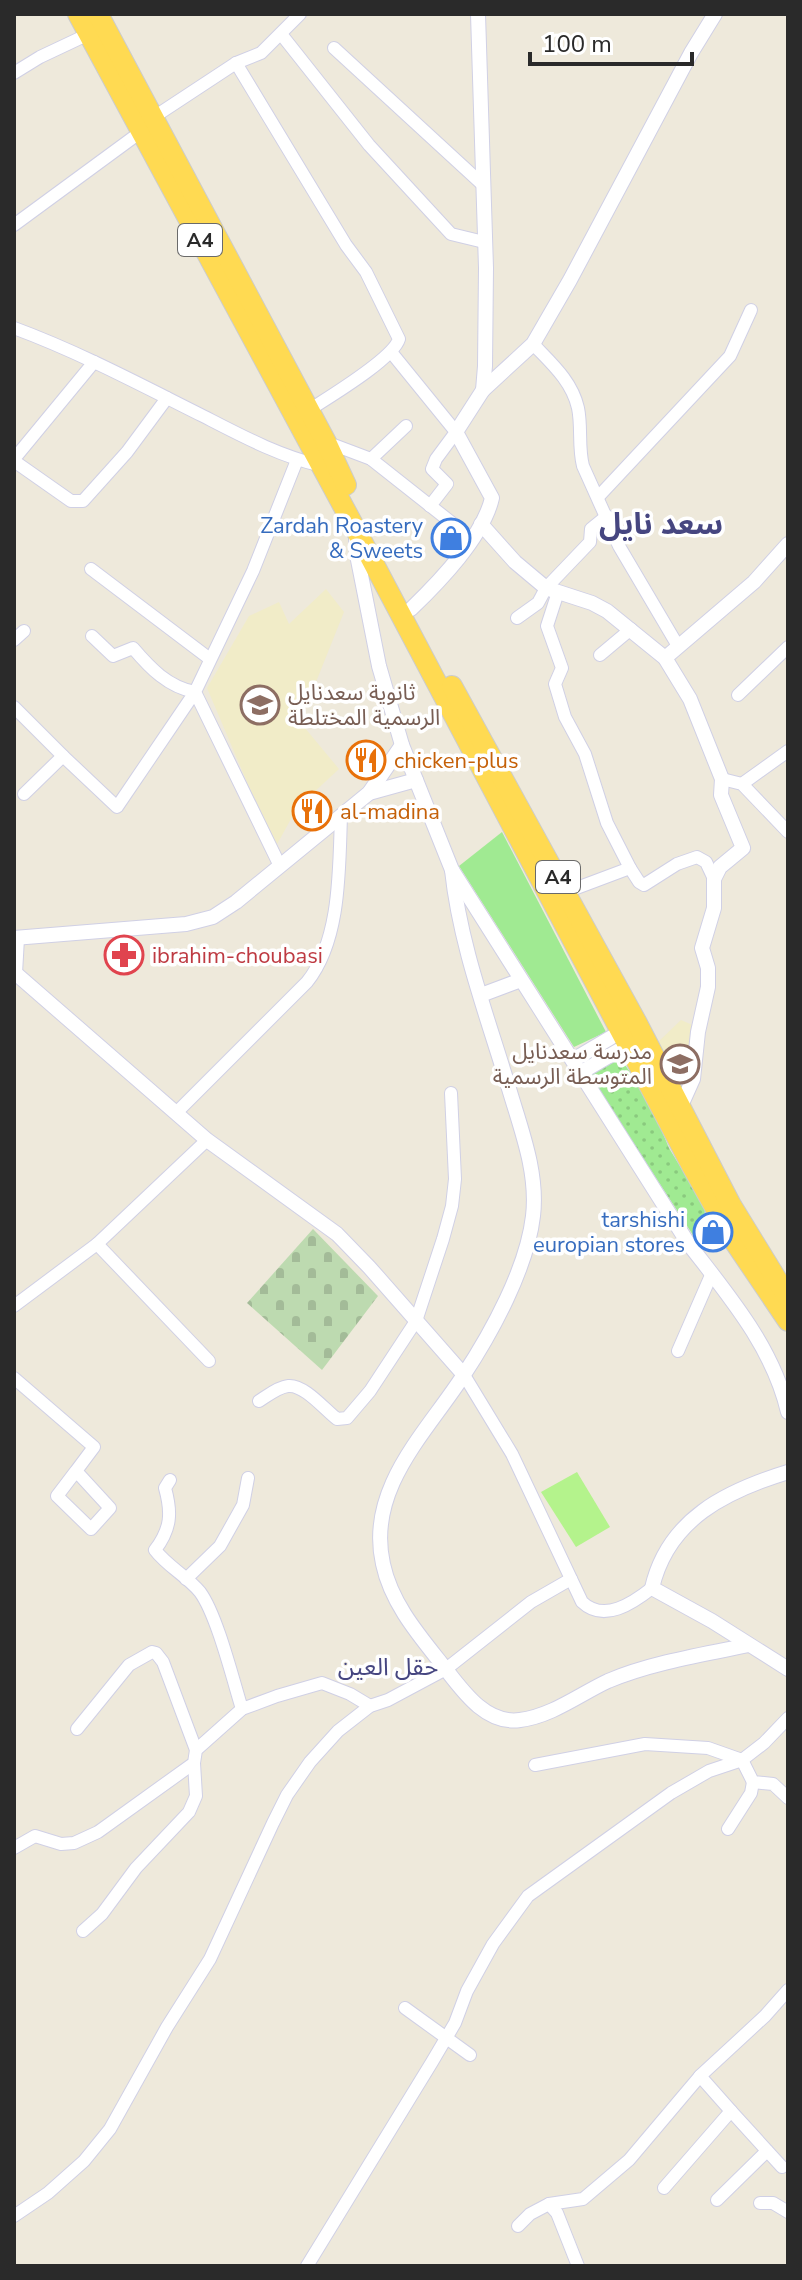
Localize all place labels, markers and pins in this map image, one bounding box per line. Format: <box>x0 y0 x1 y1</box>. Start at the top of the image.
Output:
place label: Zardah Roastery & Sweets <box>260 511 424 566</box>
shop icon: Zardah Roastery & Sweets <box>430 517 472 559</box>
place label: ثانوية سعدنايل الرسمية المختلطة <box>288 678 440 733</box>
school or university icon: ثانوية سعدنايل الرسمية المختلطة <box>239 684 281 726</box>
restaurant icon: chicken-plus <box>345 739 387 781</box>
place label: chicken-plus <box>394 746 518 776</box>
restaurant icon: al-madina <box>291 790 333 832</box>
place label: al-madina <box>340 797 440 827</box>
pharmacy icon: ibrahim-choubasi <box>103 934 145 976</box>
place label: ibrahim-choubasi <box>152 941 323 971</box>
place label: مدرسة سعدنايل المتوسطة الرسمية <box>493 1037 652 1092</box>
school or university icon: مدرسة سعدنايل المتوسطة الرسمية <box>659 1043 701 1085</box>
place label: tarshishi europian stores <box>533 1205 685 1260</box>
shop icon: tarshishi europian stores <box>692 1211 734 1253</box>

